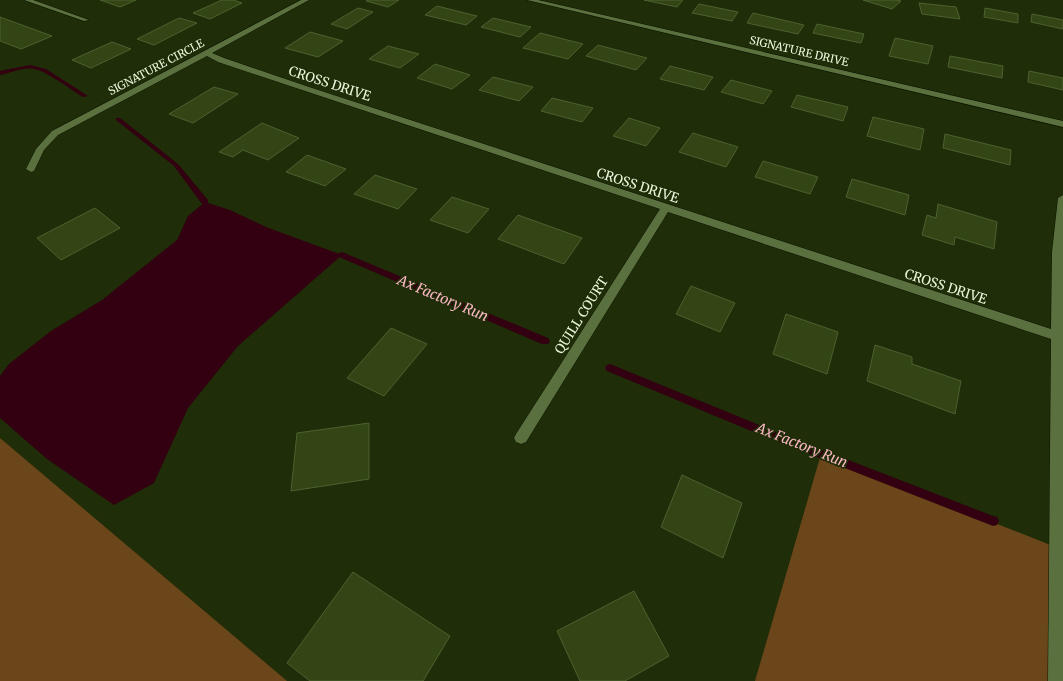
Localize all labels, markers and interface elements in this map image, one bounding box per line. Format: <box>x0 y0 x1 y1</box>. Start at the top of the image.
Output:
street label: SIGNATURE DRIVE <box>748 33 850 69</box>
street label: SIGNATURE CIRCLE <box>106 36 206 98</box>
street label: CROSS DRIVE <box>287 62 374 105</box>
street label: CROSS DRIVE <box>595 164 682 207</box>
street label: CROSS DRIVE <box>903 265 990 308</box>
water label: Ax Factory Run <box>394 270 491 325</box>
street label: QUILL COURT <box>551 273 612 357</box>
water label: Ax Factory Run <box>753 418 850 471</box>

